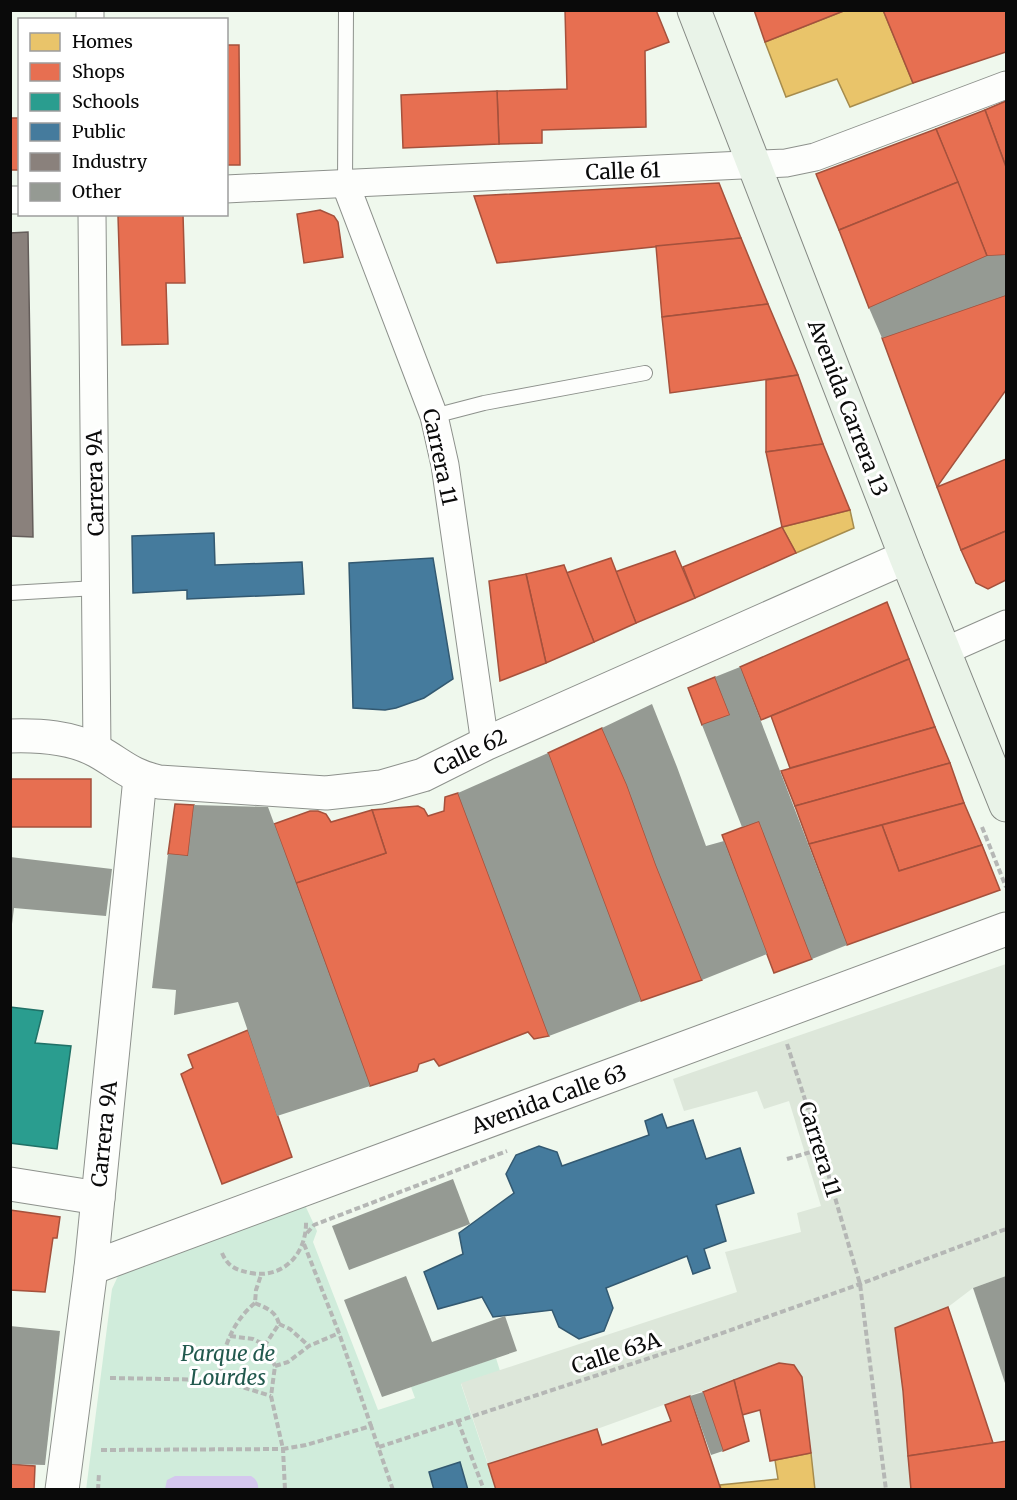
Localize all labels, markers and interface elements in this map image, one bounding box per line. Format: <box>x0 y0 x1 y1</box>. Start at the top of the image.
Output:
legend <box>18 18 228 216</box>
text: Homes <box>72 30 133 53</box>
text: Shops <box>72 60 125 83</box>
text: Schools <box>72 90 140 113</box>
text: Public <box>72 120 126 143</box>
text: Industry <box>72 150 148 173</box>
street label: Calle 61 <box>585 156 661 186</box>
text: Other <box>72 180 122 203</box>
street label: Avenida Carrera 13 <box>802 315 894 500</box>
street label: Carrera 11 <box>417 406 463 508</box>
street label: Carrera 9A <box>81 429 109 536</box>
street label: Calle 62 <box>429 723 511 781</box>
street label: Avenida Calle 63 <box>467 1058 630 1140</box>
street label: Carrera 9A <box>85 1080 123 1188</box>
street label: Carrera 11 <box>793 1098 847 1200</box>
street label: Calle 63A <box>568 1326 664 1380</box>
park label: Parque de Lourdes <box>181 1340 275 1391</box>

